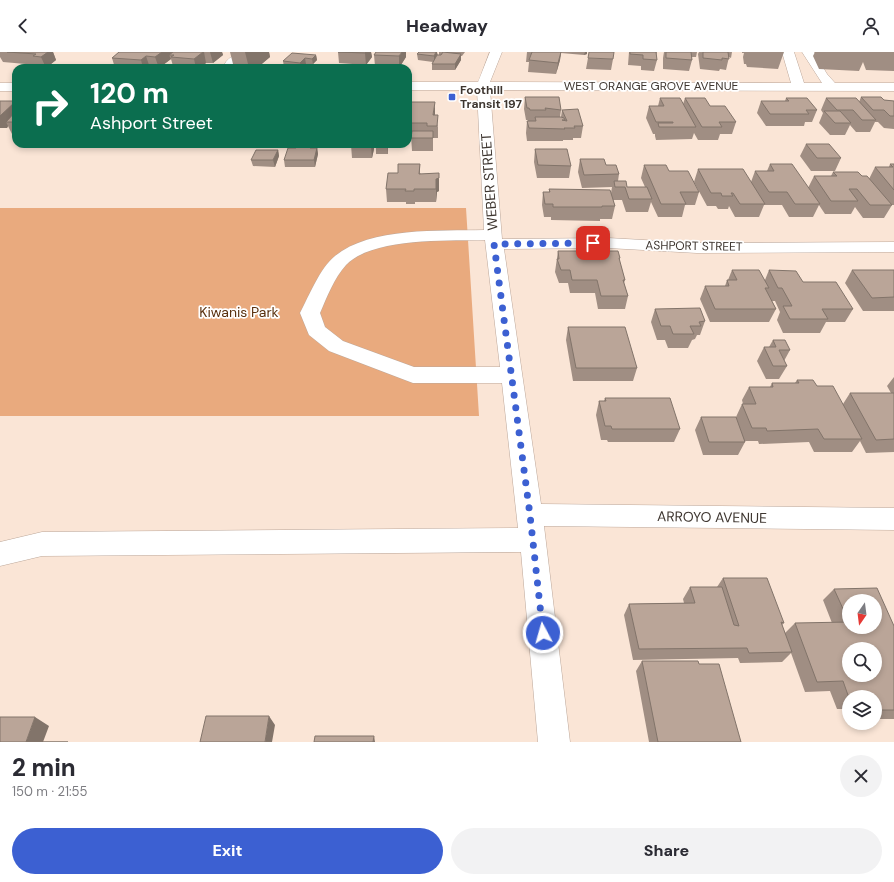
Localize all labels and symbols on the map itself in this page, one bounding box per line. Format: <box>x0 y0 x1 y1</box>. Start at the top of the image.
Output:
street label: WEST ORANGE GROVE AVENUE <box>564 78 738 94</box>
place label: Foothill Transit 197 <box>460 82 522 112</box>
marker: Foothill Transit 197 <box>447 92 457 102</box>
street label: WEBER STREET <box>477 133 501 231</box>
pin <box>576 226 610 260</box>
street label: ASHPORT STREET <box>645 237 743 255</box>
park label: Kiwanis Park <box>199 303 279 321</box>
street label: ARROYO AVENUE <box>657 507 767 527</box>
north arrow <box>842 594 882 634</box>
position arrow <box>522 612 564 654</box>

